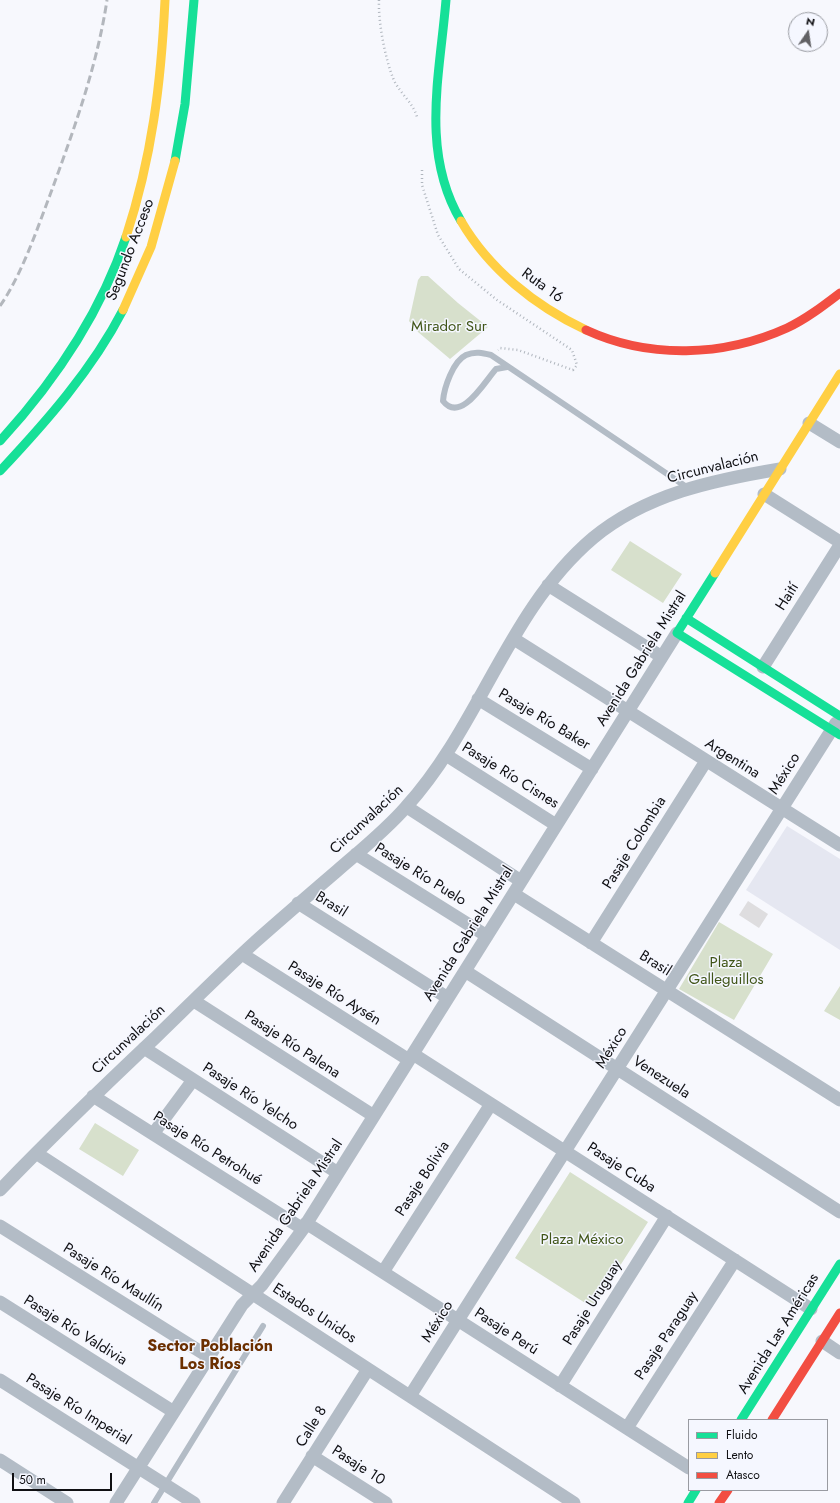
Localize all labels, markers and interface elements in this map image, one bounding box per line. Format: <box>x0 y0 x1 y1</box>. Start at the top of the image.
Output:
north arrow <box>788 12 828 52</box>
text: N <box>804 13 817 30</box>
street label: Segundo Acceso <box>103 197 159 303</box>
street label: Ruta 16 <box>518 265 566 307</box>
park label: Mirador Sur <box>411 318 487 336</box>
street label: Circunvalación <box>665 448 761 488</box>
street label: Haití <box>773 580 803 614</box>
street label: Avenida Gabriela Mistral <box>593 588 691 730</box>
street label: Pasaje Río Baker <box>495 685 593 755</box>
street label: Argentina <box>701 735 763 783</box>
street label: Pasaje Río Cisnes <box>458 739 562 813</box>
street label: México <box>765 750 805 798</box>
street label: Circunvalación <box>327 782 407 858</box>
street label: Pasaje Colombia <box>599 793 671 893</box>
street label: Pasaje Río Puelo <box>371 840 469 910</box>
street label: Avenida Gabriela Mistral <box>420 863 518 1005</box>
street label: Brasil <box>312 888 350 922</box>
street label: Brasil <box>636 947 674 981</box>
park label: Plaza Galleguillos <box>689 954 763 989</box>
street label: Pasaje Río Aysén <box>284 958 384 1030</box>
street label: Circunvalación <box>89 1002 169 1078</box>
street label: Pasaje Río Palena <box>241 1007 343 1083</box>
street label: México <box>592 1024 632 1072</box>
street label: Venezuela <box>629 1053 693 1103</box>
street label: Pasaje Río Yelcho <box>199 1059 301 1135</box>
street label: Pasaje Río Petrohué <box>149 1108 265 1190</box>
street label: Avenida Gabriela Mistral <box>245 1136 347 1276</box>
street label: Pasaje Bolivia <box>392 1138 454 1220</box>
street label: Pasaje Cuba <box>583 1139 659 1197</box>
park label: Plaza México <box>541 1231 623 1249</box>
street label: Pasaje Río Maullín <box>59 1240 167 1316</box>
street label: Pasaje Uruguay <box>560 1257 626 1349</box>
street label: Avenida Las Américas <box>735 1270 823 1398</box>
street label: Estados Unidos <box>269 1280 359 1348</box>
street label: Pasaje Paraguay <box>632 1288 702 1384</box>
street label: Pasaje Río Valdivia <box>20 1292 130 1370</box>
street label: México <box>418 1298 458 1346</box>
street label: Pasaje Perú <box>471 1305 541 1359</box>
district label: Sector Población Los Ríos <box>147 1337 273 1375</box>
street label: Pasaje Río Imperial <box>22 1370 134 1450</box>
street label: Calle 8 <box>292 1403 332 1451</box>
legend <box>688 1419 828 1491</box>
text: Fluido <box>726 1426 758 1444</box>
street label: Pasaje 10 <box>328 1442 388 1490</box>
text: Lento <box>726 1446 753 1464</box>
scale bar <box>14 1465 114 1491</box>
text: Atasco <box>726 1466 760 1484</box>
text: 50 m <box>19 1471 46 1489</box>

